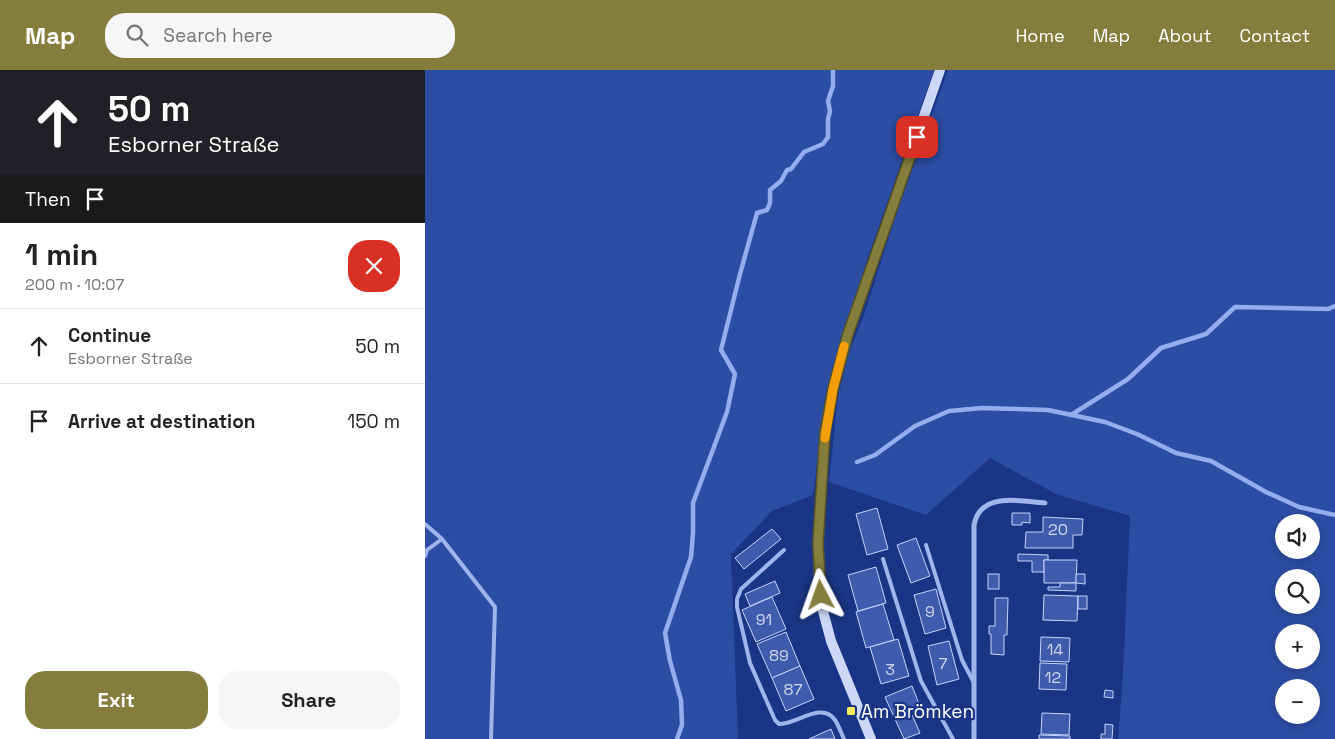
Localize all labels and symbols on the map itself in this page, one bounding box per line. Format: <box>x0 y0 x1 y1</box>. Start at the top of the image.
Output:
pin <box>896 116 938 158</box>
house number: 20 <box>1048 519 1068 540</box>
position arrow <box>794 568 846 620</box>
house number: 9 <box>925 601 935 622</box>
house number: 91 <box>756 609 772 630</box>
house number: 14 <box>1047 639 1063 660</box>
house number: 89 <box>769 645 789 666</box>
house number: 7 <box>938 653 948 674</box>
house number: 3 <box>885 659 895 680</box>
house number: 12 <box>1045 667 1061 688</box>
house number: 87 <box>784 679 802 700</box>
place label: Am Brömken <box>861 699 974 724</box>
marker: Am Brömken <box>845 705 857 717</box>

